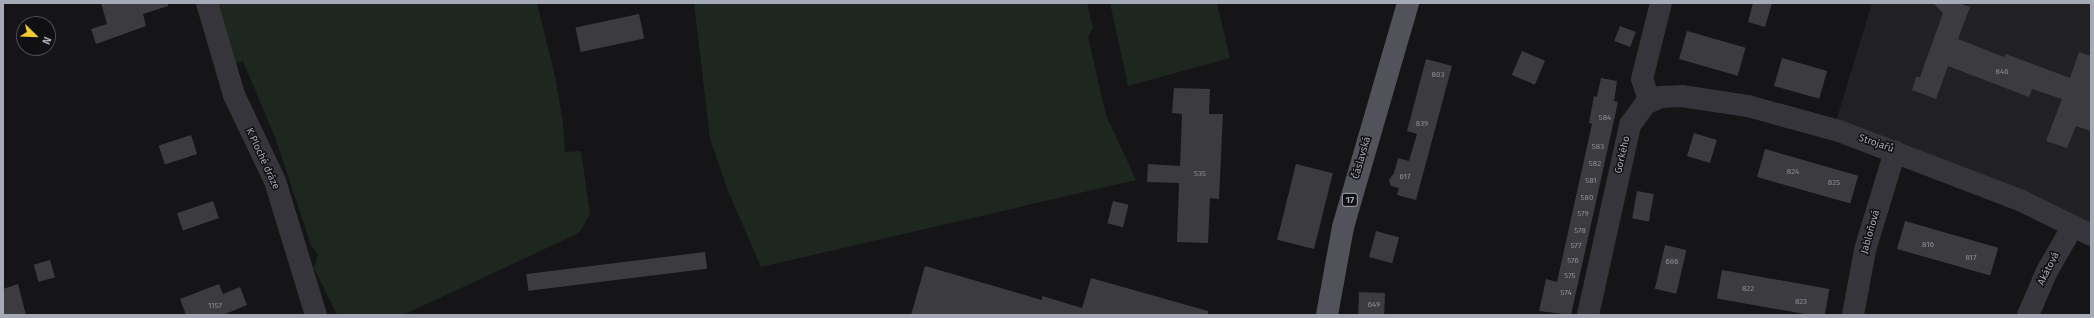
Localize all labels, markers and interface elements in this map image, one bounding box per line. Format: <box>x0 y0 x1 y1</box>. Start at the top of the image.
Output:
north arrow <box>16 16 56 56</box>
text: N <box>39 35 54 46</box>
house number: 846 <box>1996 67 2008 77</box>
house number: 803 <box>1432 70 1444 80</box>
house number: 584 <box>1599 113 1611 123</box>
house number: 839 <box>1416 119 1428 129</box>
street label: K Ploché dráze <box>243 126 281 192</box>
street label: Strojařů <box>1857 132 1895 156</box>
street label: Čáslavská <box>1350 135 1374 181</box>
street label: Gorkého <box>1613 135 1633 175</box>
house number: 583 <box>1592 142 1604 152</box>
house number: 582 <box>1589 159 1601 169</box>
house number: 824 <box>1787 167 1799 177</box>
house number: 535 <box>1194 169 1206 179</box>
house number: 617 <box>1400 172 1410 182</box>
house number: 581 <box>1585 176 1597 186</box>
house number: 825 <box>1828 178 1840 188</box>
road number: 17 <box>1341 193 1359 207</box>
house number: 580 <box>1581 193 1593 203</box>
house number: 579 <box>1577 209 1589 219</box>
street label: Jabloňová <box>1859 209 1883 255</box>
house number: 578 <box>1574 226 1586 236</box>
house number: 816 <box>1922 240 1934 250</box>
house number: 577 <box>1571 241 1581 251</box>
street label: Akátová <box>2036 250 2062 288</box>
house number: 817 <box>1965 253 1977 263</box>
house number: 576 <box>1567 256 1579 266</box>
house number: 686 <box>1666 257 1678 267</box>
house number: 575 <box>1564 271 1576 281</box>
house number: 822 <box>1742 284 1754 294</box>
house number: 574 <box>1560 288 1572 298</box>
house number: 823 <box>1795 297 1807 307</box>
house number: 649 <box>1368 300 1380 310</box>
house number: 1157 <box>208 301 222 311</box>

